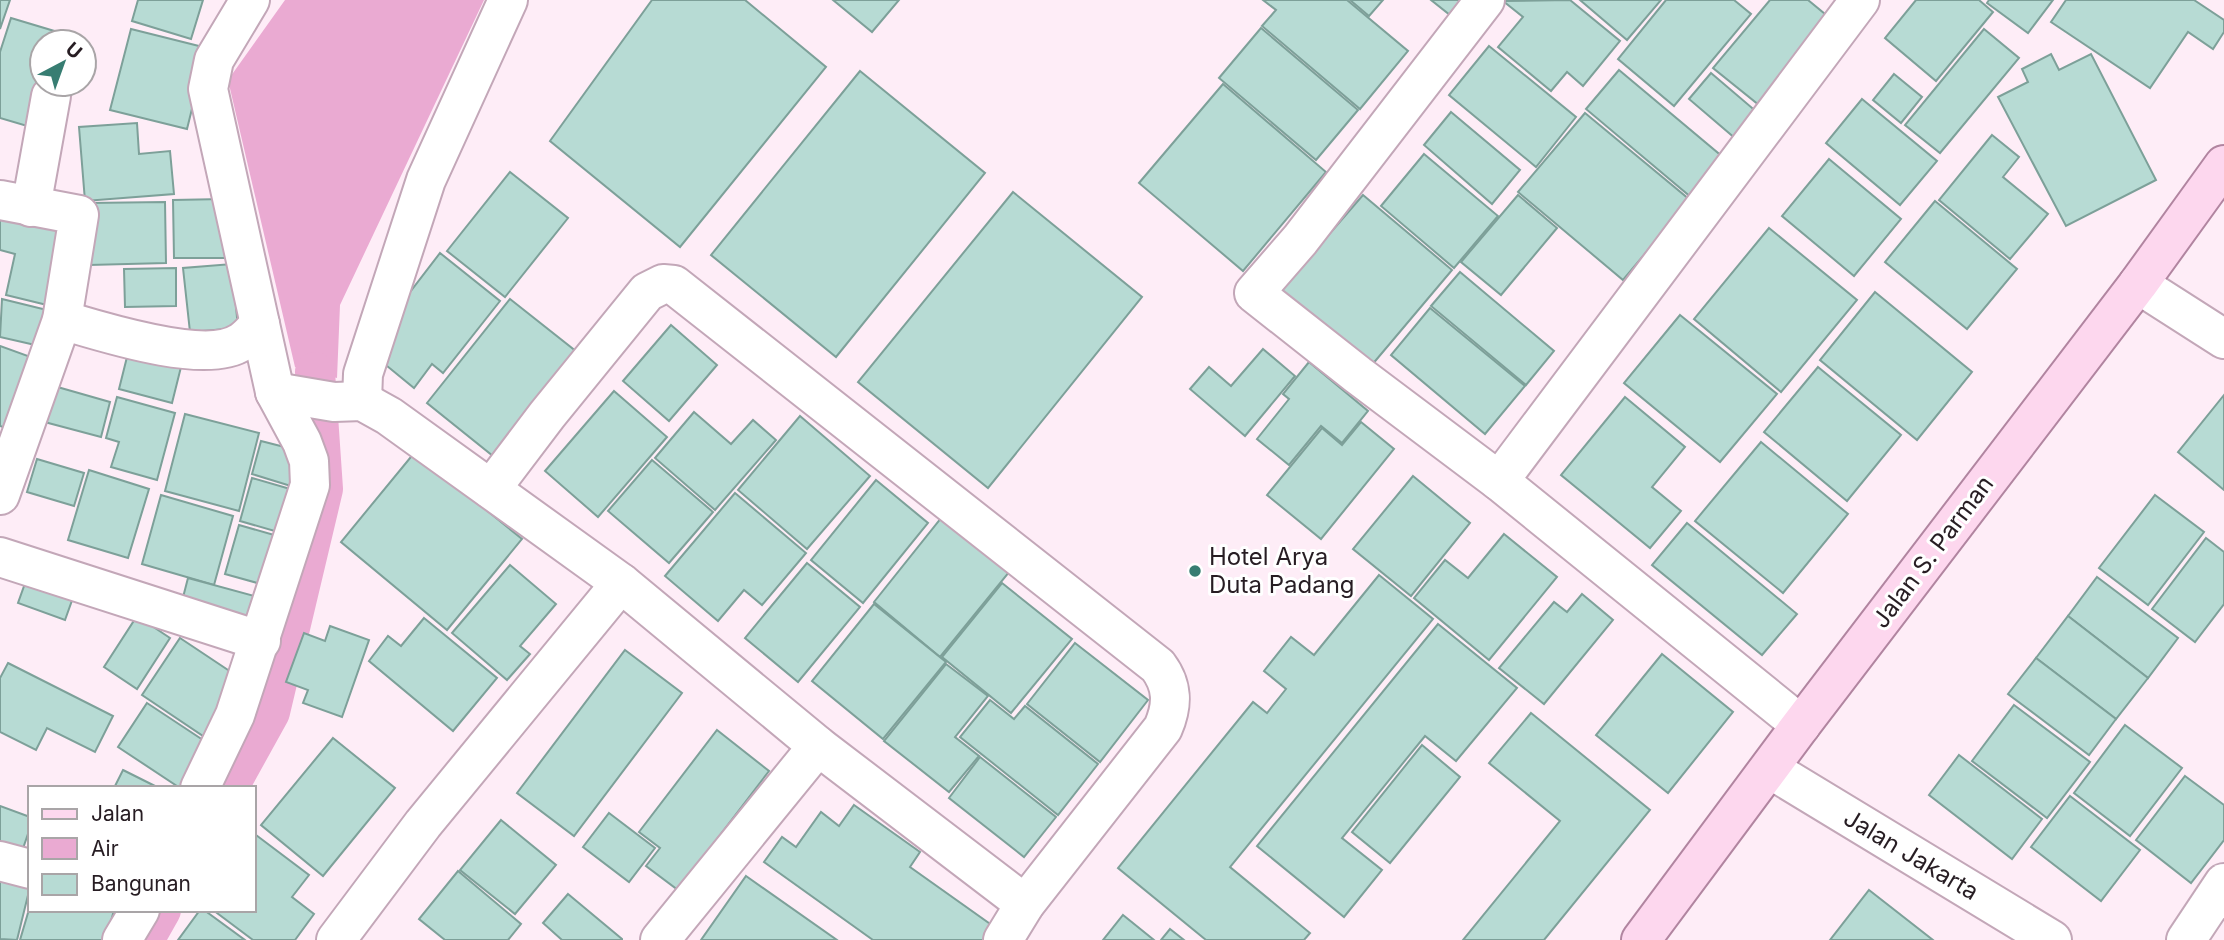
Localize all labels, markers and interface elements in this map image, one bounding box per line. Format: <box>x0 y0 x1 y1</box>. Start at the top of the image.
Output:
north arrow <box>28 28 98 98</box>
text: U <box>61 37 87 64</box>
street label: Jalan S. Parman <box>1866 470 1999 634</box>
place label: Hotel Arya Duta Padang <box>1209 542 1355 599</box>
marker: Hotel Arya Duta Padang <box>1187 563 1203 579</box>
legend <box>28 786 256 912</box>
text: Jalan <box>91 801 144 826</box>
street label: Jalan Jakarta <box>1839 803 1984 906</box>
text: Air <box>91 836 119 861</box>
text: Bangunan <box>91 871 191 896</box>

